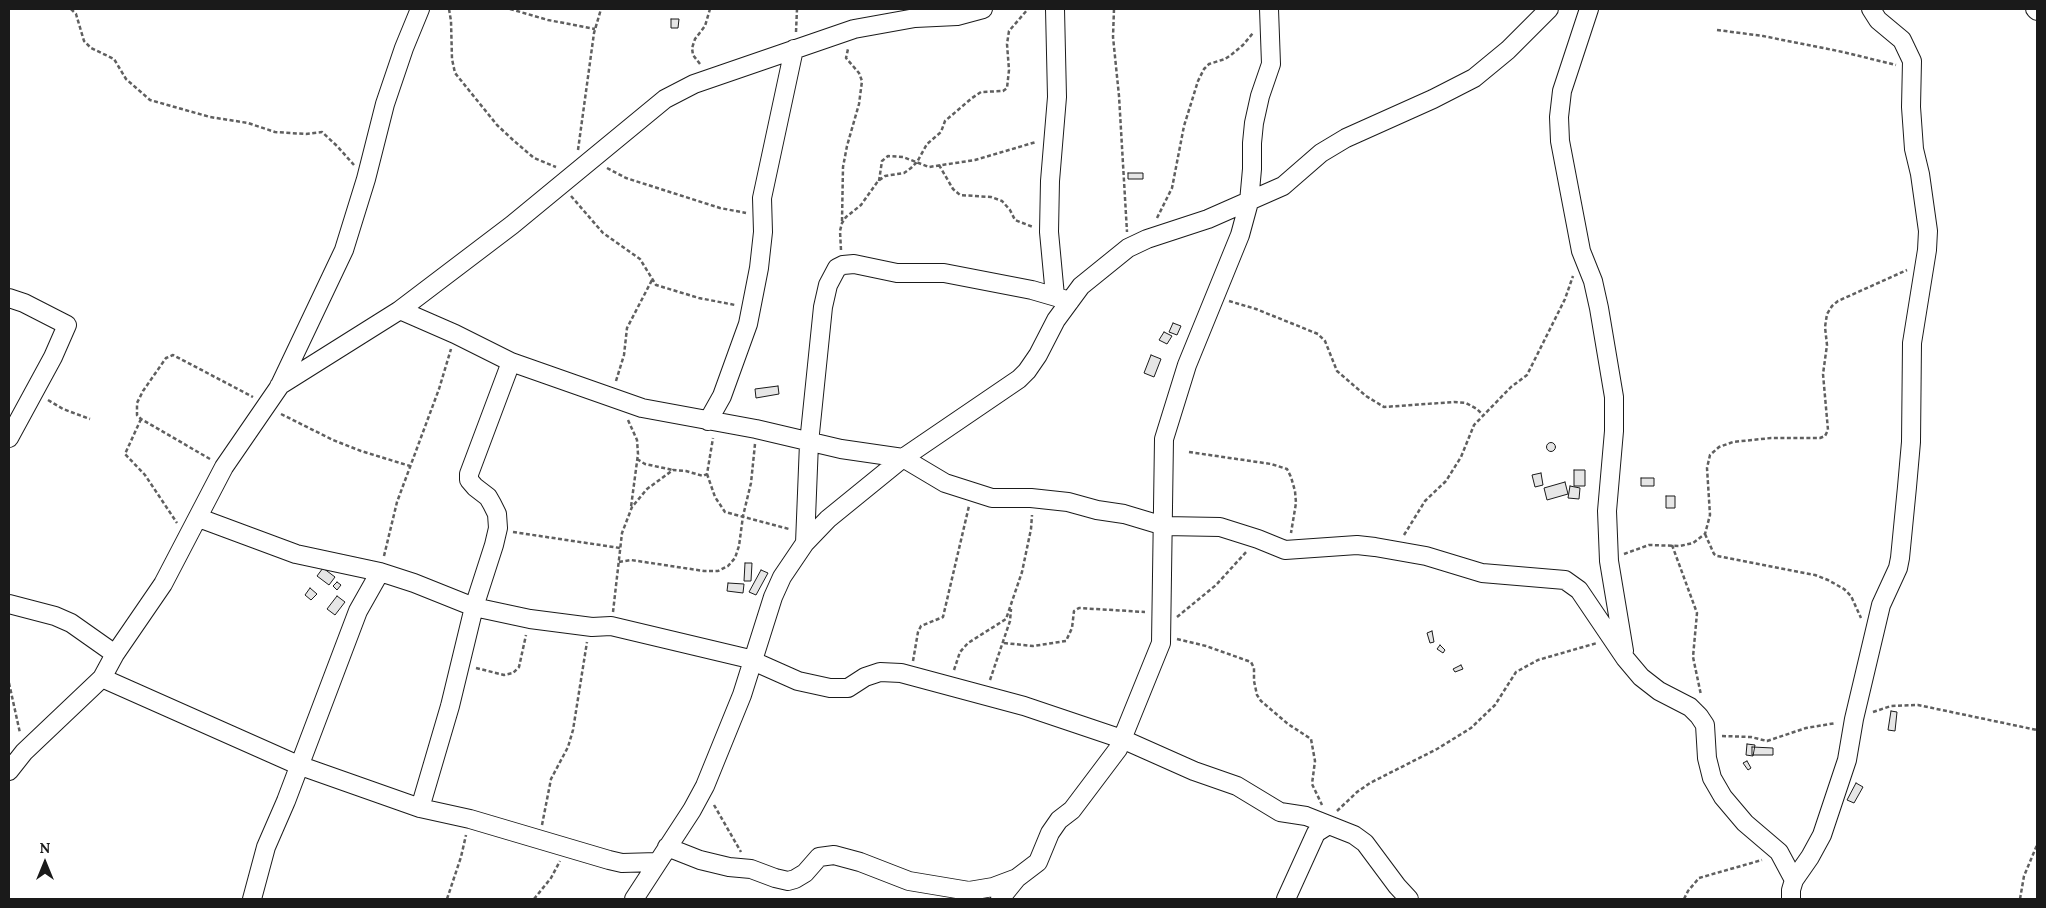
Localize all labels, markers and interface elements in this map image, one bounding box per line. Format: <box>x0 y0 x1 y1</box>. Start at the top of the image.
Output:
north arrow <box>20 838 70 888</box>
text: N <box>40 839 50 857</box>

